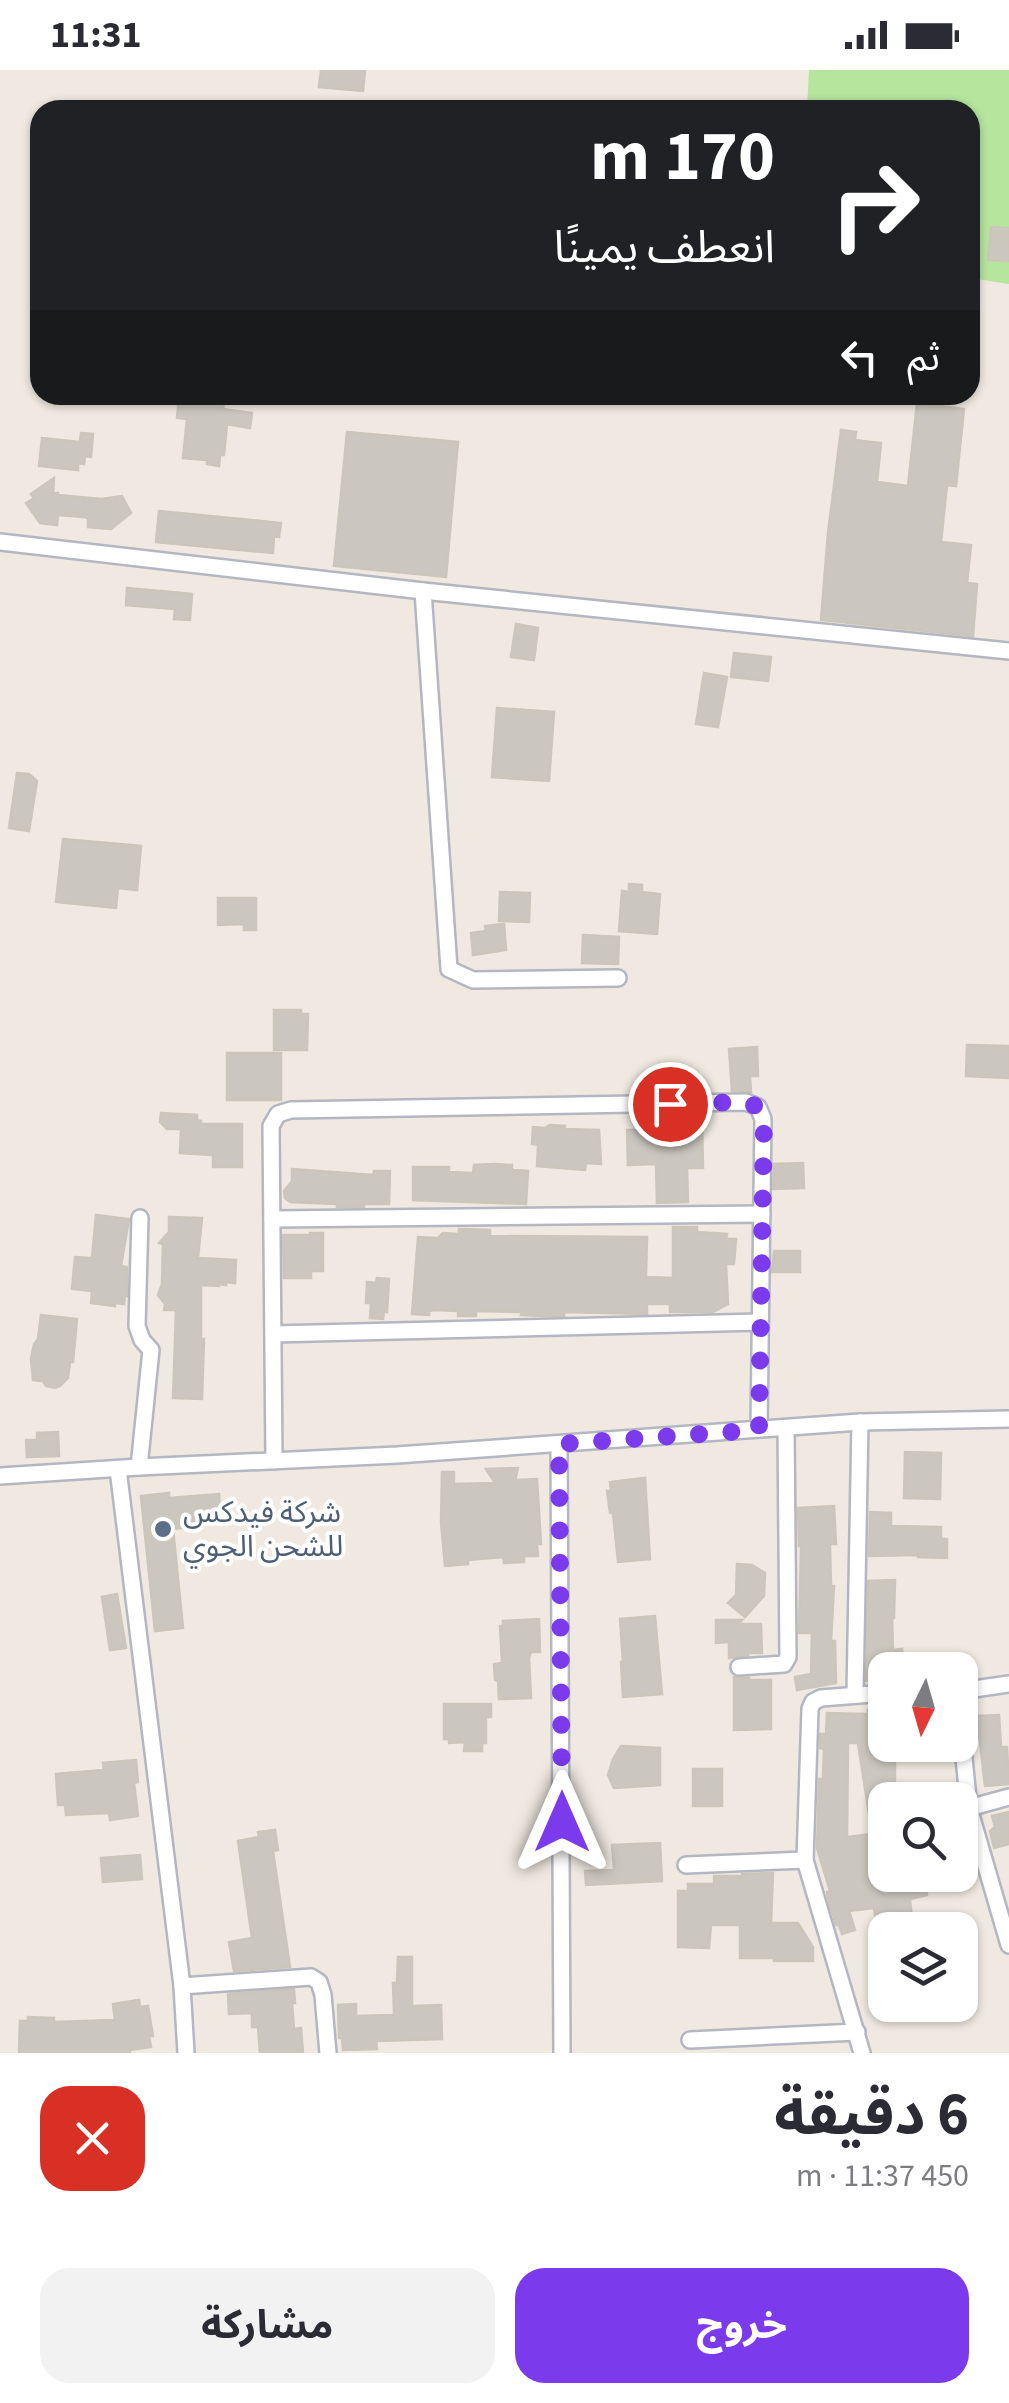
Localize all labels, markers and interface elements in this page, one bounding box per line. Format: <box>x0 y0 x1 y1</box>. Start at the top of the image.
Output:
text: 11:31 <box>50 8 142 62</box>
text: 170 m <box>590 107 775 207</box>
icon: right <box>810 140 940 270</box>
text: انعطف يمينًا <box>554 216 775 280</box>
icon: left <box>832 330 887 385</box>
text: ثم <box>907 331 940 385</box>
pin <box>628 1062 713 1147</box>
icon: arrive <box>643 1077 698 1132</box>
place label: شركة فيدكس للشحن الجوي <box>183 1491 343 1569</box>
marker: شركة فيدكس للشحن الجوي <box>152 1518 174 1540</box>
north arrow <box>868 1652 978 1762</box>
map controls <box>868 1652 978 2022</box>
position arrow <box>510 1770 614 1874</box>
button: search <box>868 1782 978 1892</box>
button: layers <box>868 1912 978 2022</box>
text: 6 دقيقة <box>774 2073 969 2158</box>
button: close <box>40 2086 145 2191</box>
text: 450 m · 11:37 <box>796 2153 969 2199</box>
button: مشاركة <box>40 2268 495 2383</box>
button: خروج <box>515 2268 969 2383</box>

